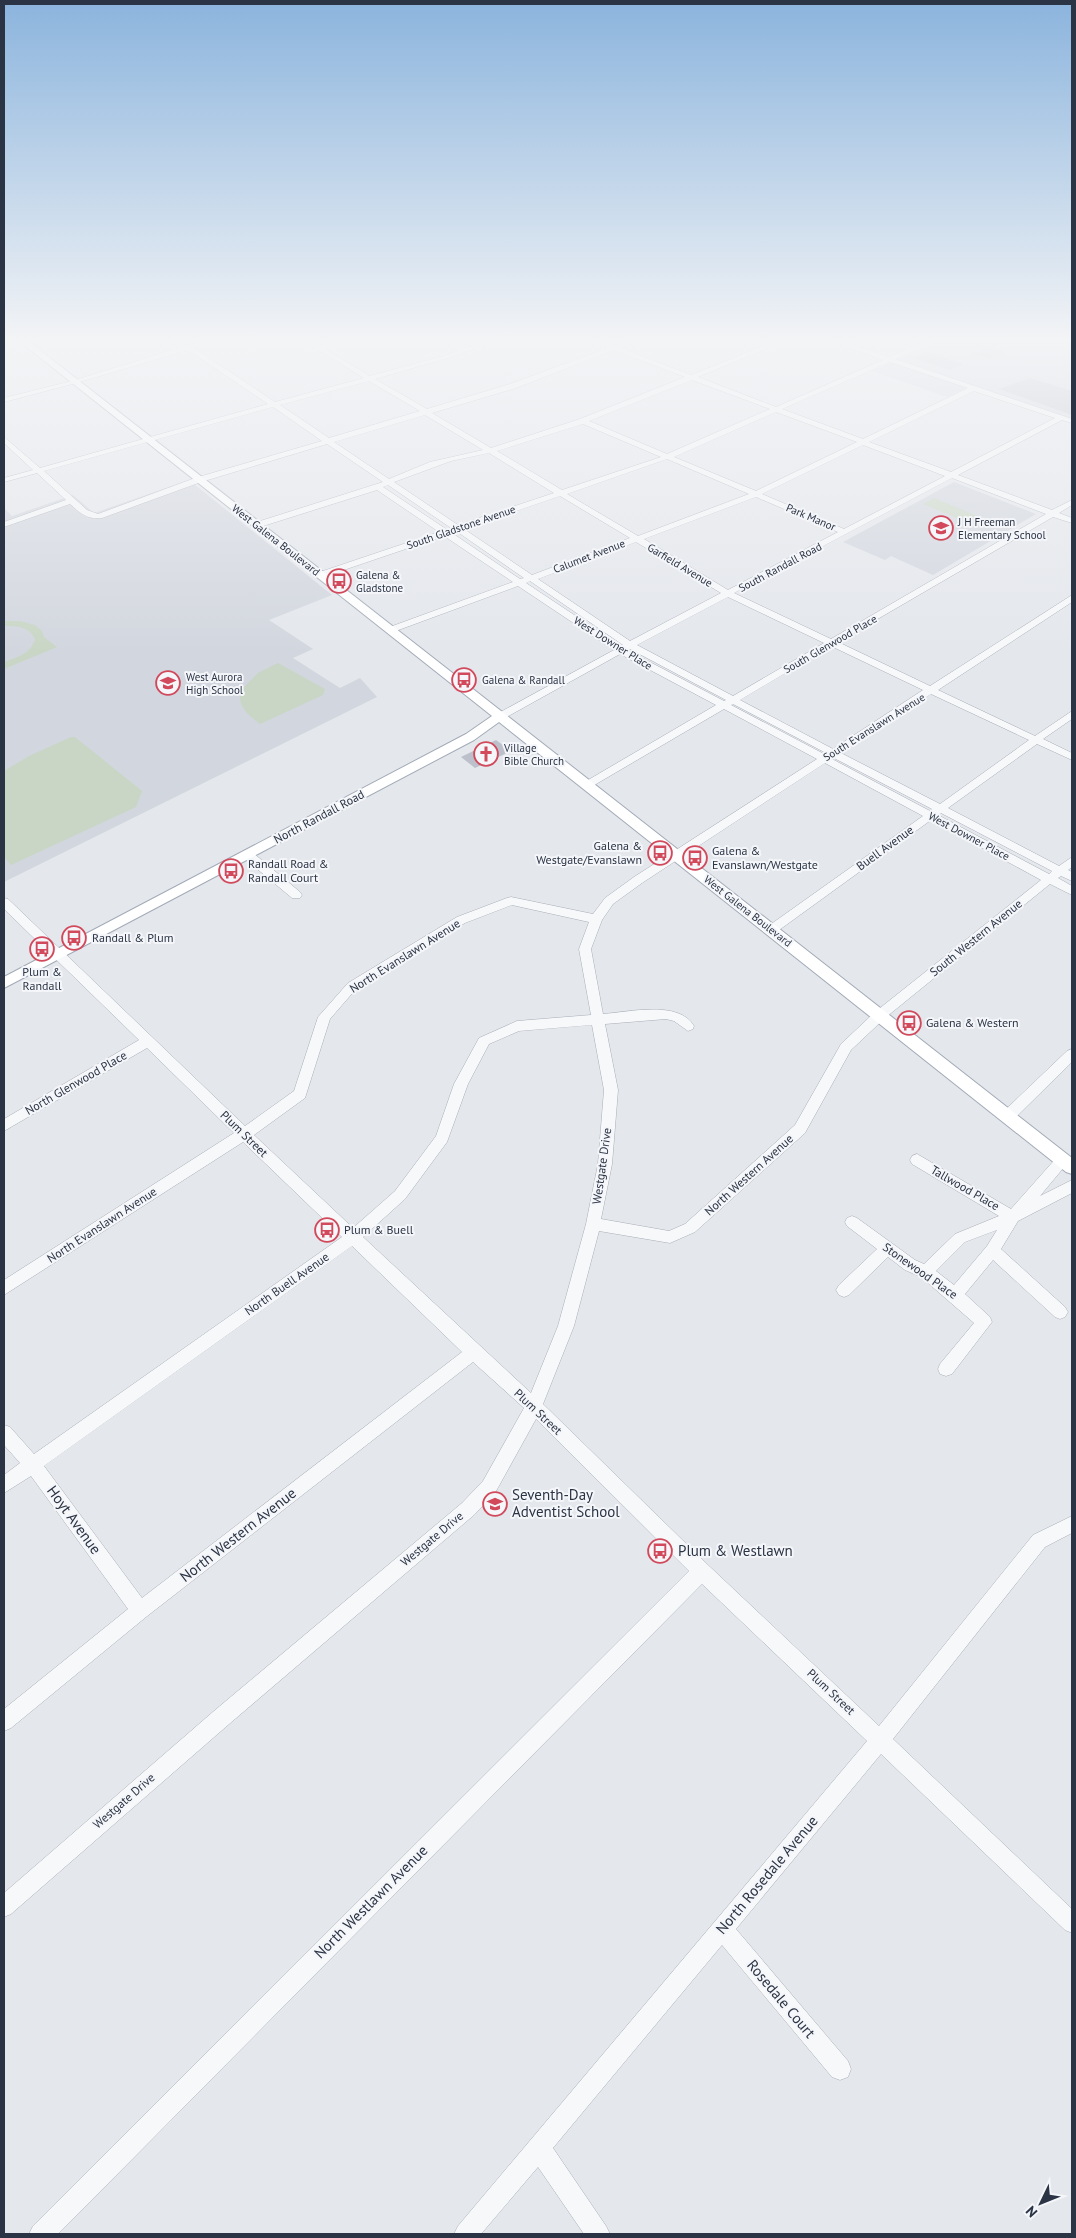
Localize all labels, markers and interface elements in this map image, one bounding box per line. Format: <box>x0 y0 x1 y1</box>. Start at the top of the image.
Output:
street label: Park Manor <box>784 500 838 534</box>
street label: West Galena Boulevard <box>229 501 323 579</box>
street label: South Gladstone Avenue <box>405 502 518 552</box>
school or university icon: J H Freeman Elementary School <box>928 515 954 541</box>
place label: J H Freeman Elementary School <box>957 515 1046 542</box>
street label: Calumet Avenue <box>551 536 627 576</box>
street label: South Randall Road <box>736 539 824 595</box>
street label: Garfield Avenue <box>645 540 715 590</box>
bus stop icon: Galena & Gladstone <box>326 568 352 594</box>
place label: Galena & Gladstone <box>356 568 403 595</box>
street label: South Glenwood Place <box>781 611 880 676</box>
street label: West Downer Place <box>571 613 655 673</box>
bus stop icon: Galena & Randall <box>451 667 477 693</box>
school or university icon: West Aurora High School <box>155 670 181 696</box>
place label: West Aurora High School <box>186 670 244 697</box>
place label: Galena & Randall <box>482 673 566 687</box>
street label: South Evanslawn Avenue <box>821 690 928 764</box>
church icon: Village Bible Church <box>473 741 499 767</box>
place label: Village Bible Church <box>503 741 564 768</box>
street label: North Randall Road <box>271 786 367 847</box>
street label: West Downer Place <box>926 809 1012 863</box>
street label: Buell Avenue <box>853 822 916 873</box>
place label: Galena & Westgate/Evanslawn <box>536 838 642 867</box>
bus stop icon: Galena & Westgate/Evanslawn <box>647 840 673 866</box>
place label: Galena & Evanslawn/Westgate <box>712 843 818 872</box>
bus stop icon: Galena & Evanslawn/Westgate <box>682 845 708 871</box>
place label: Randall Road & Randall Court <box>248 856 329 885</box>
bus stop icon: Randall Road & Randall Court <box>218 858 244 884</box>
street label: West Galena Boulevard <box>701 872 795 950</box>
street label: South Western Avenue <box>926 896 1025 979</box>
street label: North Evanslawn Avenue <box>347 915 463 996</box>
bus stop icon: Randall & Plum <box>61 925 87 951</box>
place label: Randall & Plum <box>92 930 174 945</box>
bus stop icon: Plum & Randall <box>29 936 55 962</box>
place label: Plum & Randall <box>22 964 62 993</box>
bus stop icon: Galena & Western <box>896 1010 922 1036</box>
place label: Galena & Western <box>926 1015 1019 1030</box>
street label: North Glenwood Place <box>22 1047 129 1118</box>
street label: Plum Street <box>217 1107 271 1160</box>
street label: Westgate Drive <box>589 1127 614 1205</box>
street label: North Western Avenue <box>701 1131 796 1218</box>
street label: Tallwood Place <box>928 1162 1002 1213</box>
street label: North Evanslawn Avenue <box>44 1184 159 1266</box>
bus stop icon: Plum & Buell <box>314 1217 340 1243</box>
place label: Plum & Buell <box>344 1222 414 1237</box>
street label: Stonewood Place <box>880 1239 961 1302</box>
street label: North Buell Avenue <box>242 1249 332 1318</box>
street label: Plum Street <box>511 1386 565 1438</box>
street label: Hoyt Avenue <box>43 1482 106 1558</box>
street label: North Western Avenue <box>176 1483 300 1586</box>
place label: Seventh-Day Adventist School <box>512 1485 620 1521</box>
school or university icon: Seventh-Day Adventist School <box>482 1491 508 1517</box>
street label: Westgate Drive <box>397 1508 466 1569</box>
bus stop icon: Plum & Westlawn <box>647 1538 673 1564</box>
place label: Plum & Westlawn <box>678 1541 793 1560</box>
street label: Plum Street <box>804 1666 858 1718</box>
street label: Westgate Drive <box>90 1770 158 1832</box>
street label: North Rosedale Avenue <box>711 1811 822 1938</box>
street label: North Westlawn Avenue <box>310 1841 431 1962</box>
street label: Rosedale Court <box>743 1956 820 2042</box>
north arrow <box>1016 2178 1066 2228</box>
text: N <box>1022 2202 1041 2221</box>

